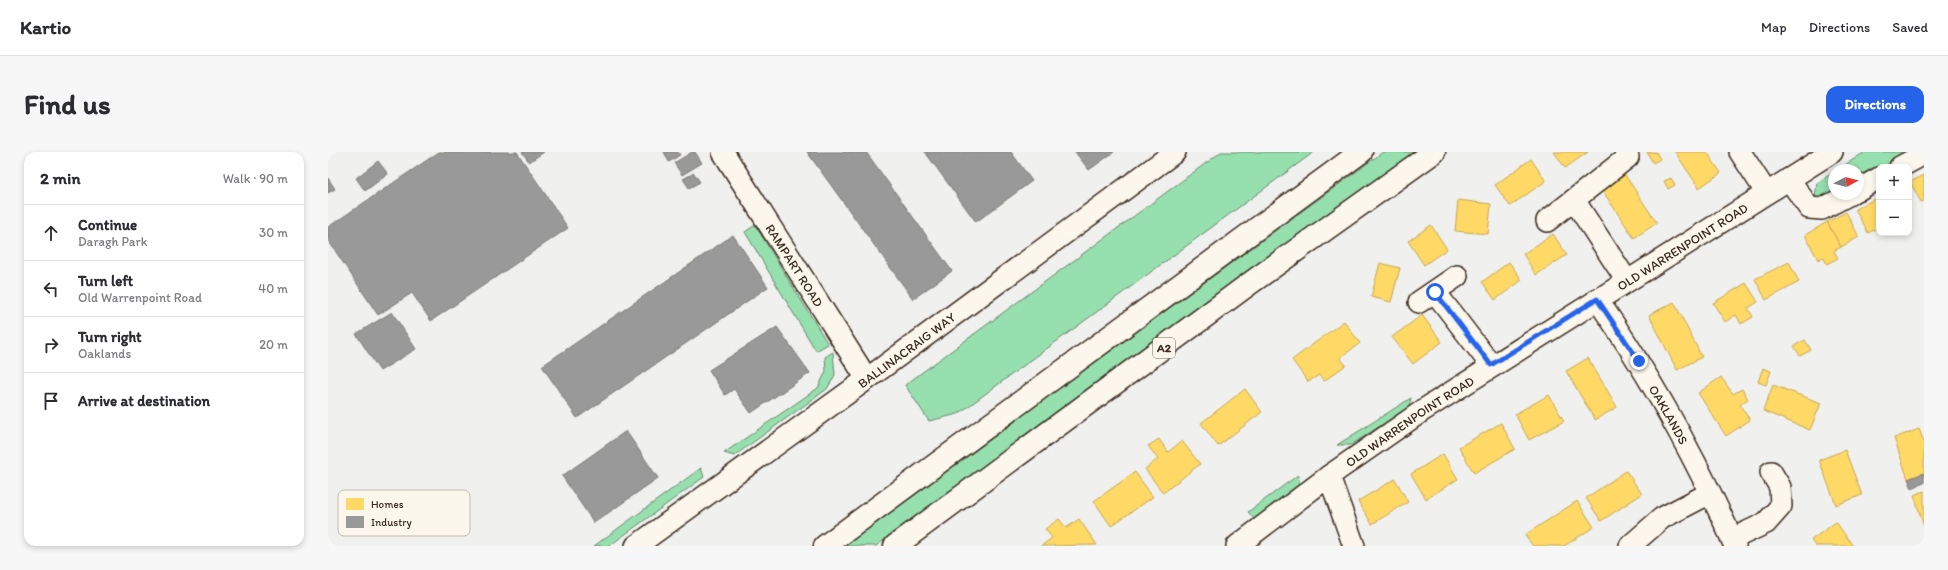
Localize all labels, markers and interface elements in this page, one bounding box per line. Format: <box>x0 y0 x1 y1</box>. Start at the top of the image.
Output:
text: Kartio <box>20 16 71 39</box>
text: Map <box>1761 19 1787 36</box>
text: Directions <box>1809 19 1870 36</box>
text: Saved <box>1892 19 1928 36</box>
button: Directions <box>1826 86 1924 123</box>
text: Find us <box>24 87 111 121</box>
north arrow <box>1828 164 1864 200</box>
map controls <box>1876 164 1912 236</box>
button: + <box>1876 164 1912 200</box>
text: 2 min <box>40 168 80 188</box>
text: Walk · 90 m <box>223 171 288 186</box>
street label: OLD WARRENPOINT ROAD <box>1614 200 1750 293</box>
button: − <box>1876 200 1912 236</box>
text: Continue <box>78 216 137 234</box>
street label: RAMPART ROAD <box>763 221 827 310</box>
icon: ahead <box>40 222 62 244</box>
text: 30 m <box>259 225 288 240</box>
text: Daragh Park <box>78 234 147 249</box>
text: Turn left <box>78 272 133 290</box>
icon: left <box>40 278 62 300</box>
text: 40 m <box>258 281 288 296</box>
route start <box>1426 283 1444 301</box>
text: Old Warrenpoint Road <box>78 290 202 305</box>
street label: BALLINACRAIG WAY <box>855 309 959 391</box>
text: Turn right <box>78 328 142 346</box>
icon: right <box>40 334 62 356</box>
text: 20 m <box>259 337 288 352</box>
road number: A2 <box>1153 338 1175 358</box>
text: Oaklands <box>78 346 131 361</box>
route end <box>1630 352 1648 370</box>
street label: OLD WARRENPOINT ROAD <box>1342 373 1476 470</box>
street label: OAKLANDS <box>1646 382 1691 447</box>
icon: arrive <box>40 390 62 412</box>
text: Arrive at destination <box>78 392 210 410</box>
legend <box>338 490 470 536</box>
text: Homes <box>371 498 404 511</box>
text: Industry <box>371 516 413 529</box>

